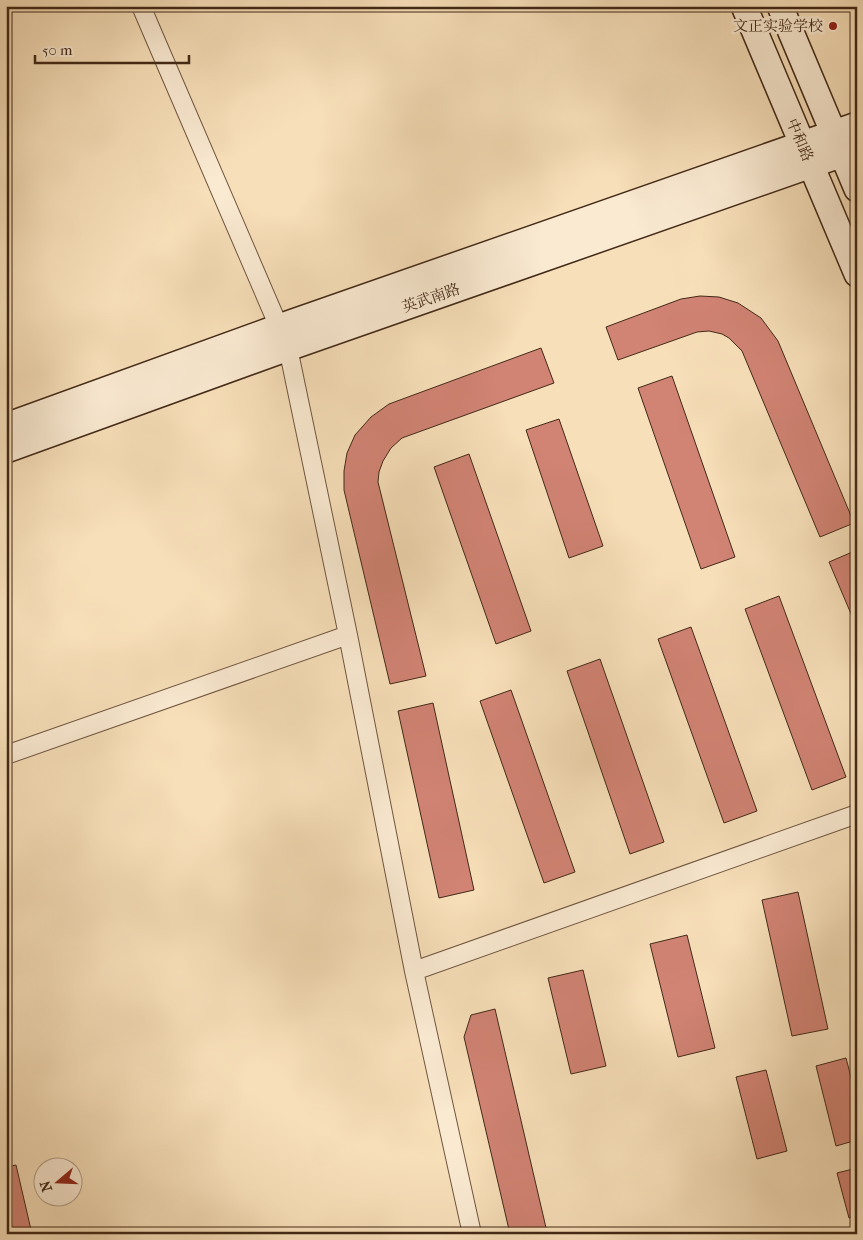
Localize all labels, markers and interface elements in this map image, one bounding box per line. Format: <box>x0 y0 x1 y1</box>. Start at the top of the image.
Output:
place label: 文正实验学校 <box>733 17 823 35</box>
marker: 文正实验学校 <box>827 20 839 32</box>
scale bar <box>35 32 189 64</box>
text: 50 m <box>42 41 73 59</box>
street label: 中和路 <box>783 116 817 164</box>
street label: 英武南路 <box>400 280 462 316</box>
north arrow <box>32 1158 82 1208</box>
text: N <box>36 1178 56 1194</box>

